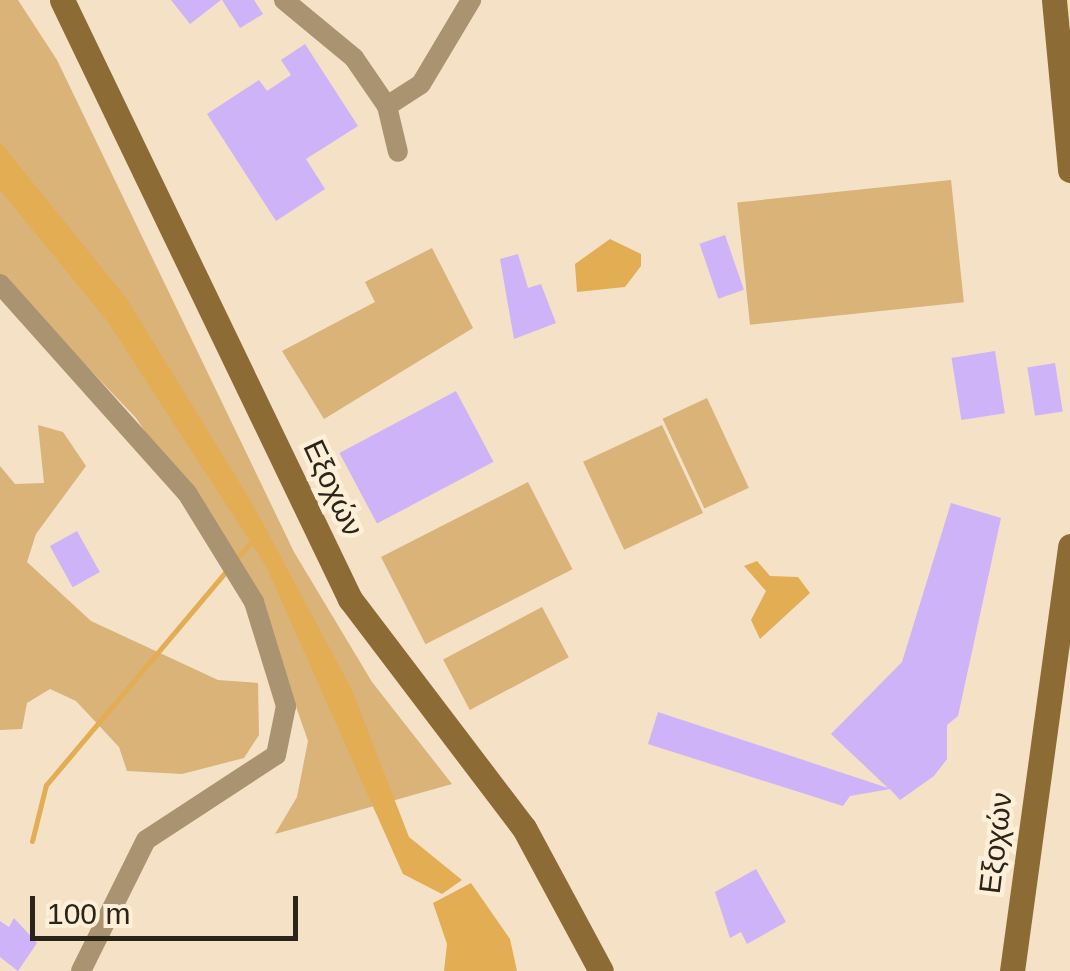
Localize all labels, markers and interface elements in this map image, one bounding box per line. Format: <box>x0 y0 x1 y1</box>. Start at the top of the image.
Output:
street label: Εξοχών <box>295 434 371 542</box>
street label: Εξοχών <box>972 790 1020 896</box>
scale bar <box>35 876 302 938</box>
text: 100 m <box>47 897 130 930</box>

